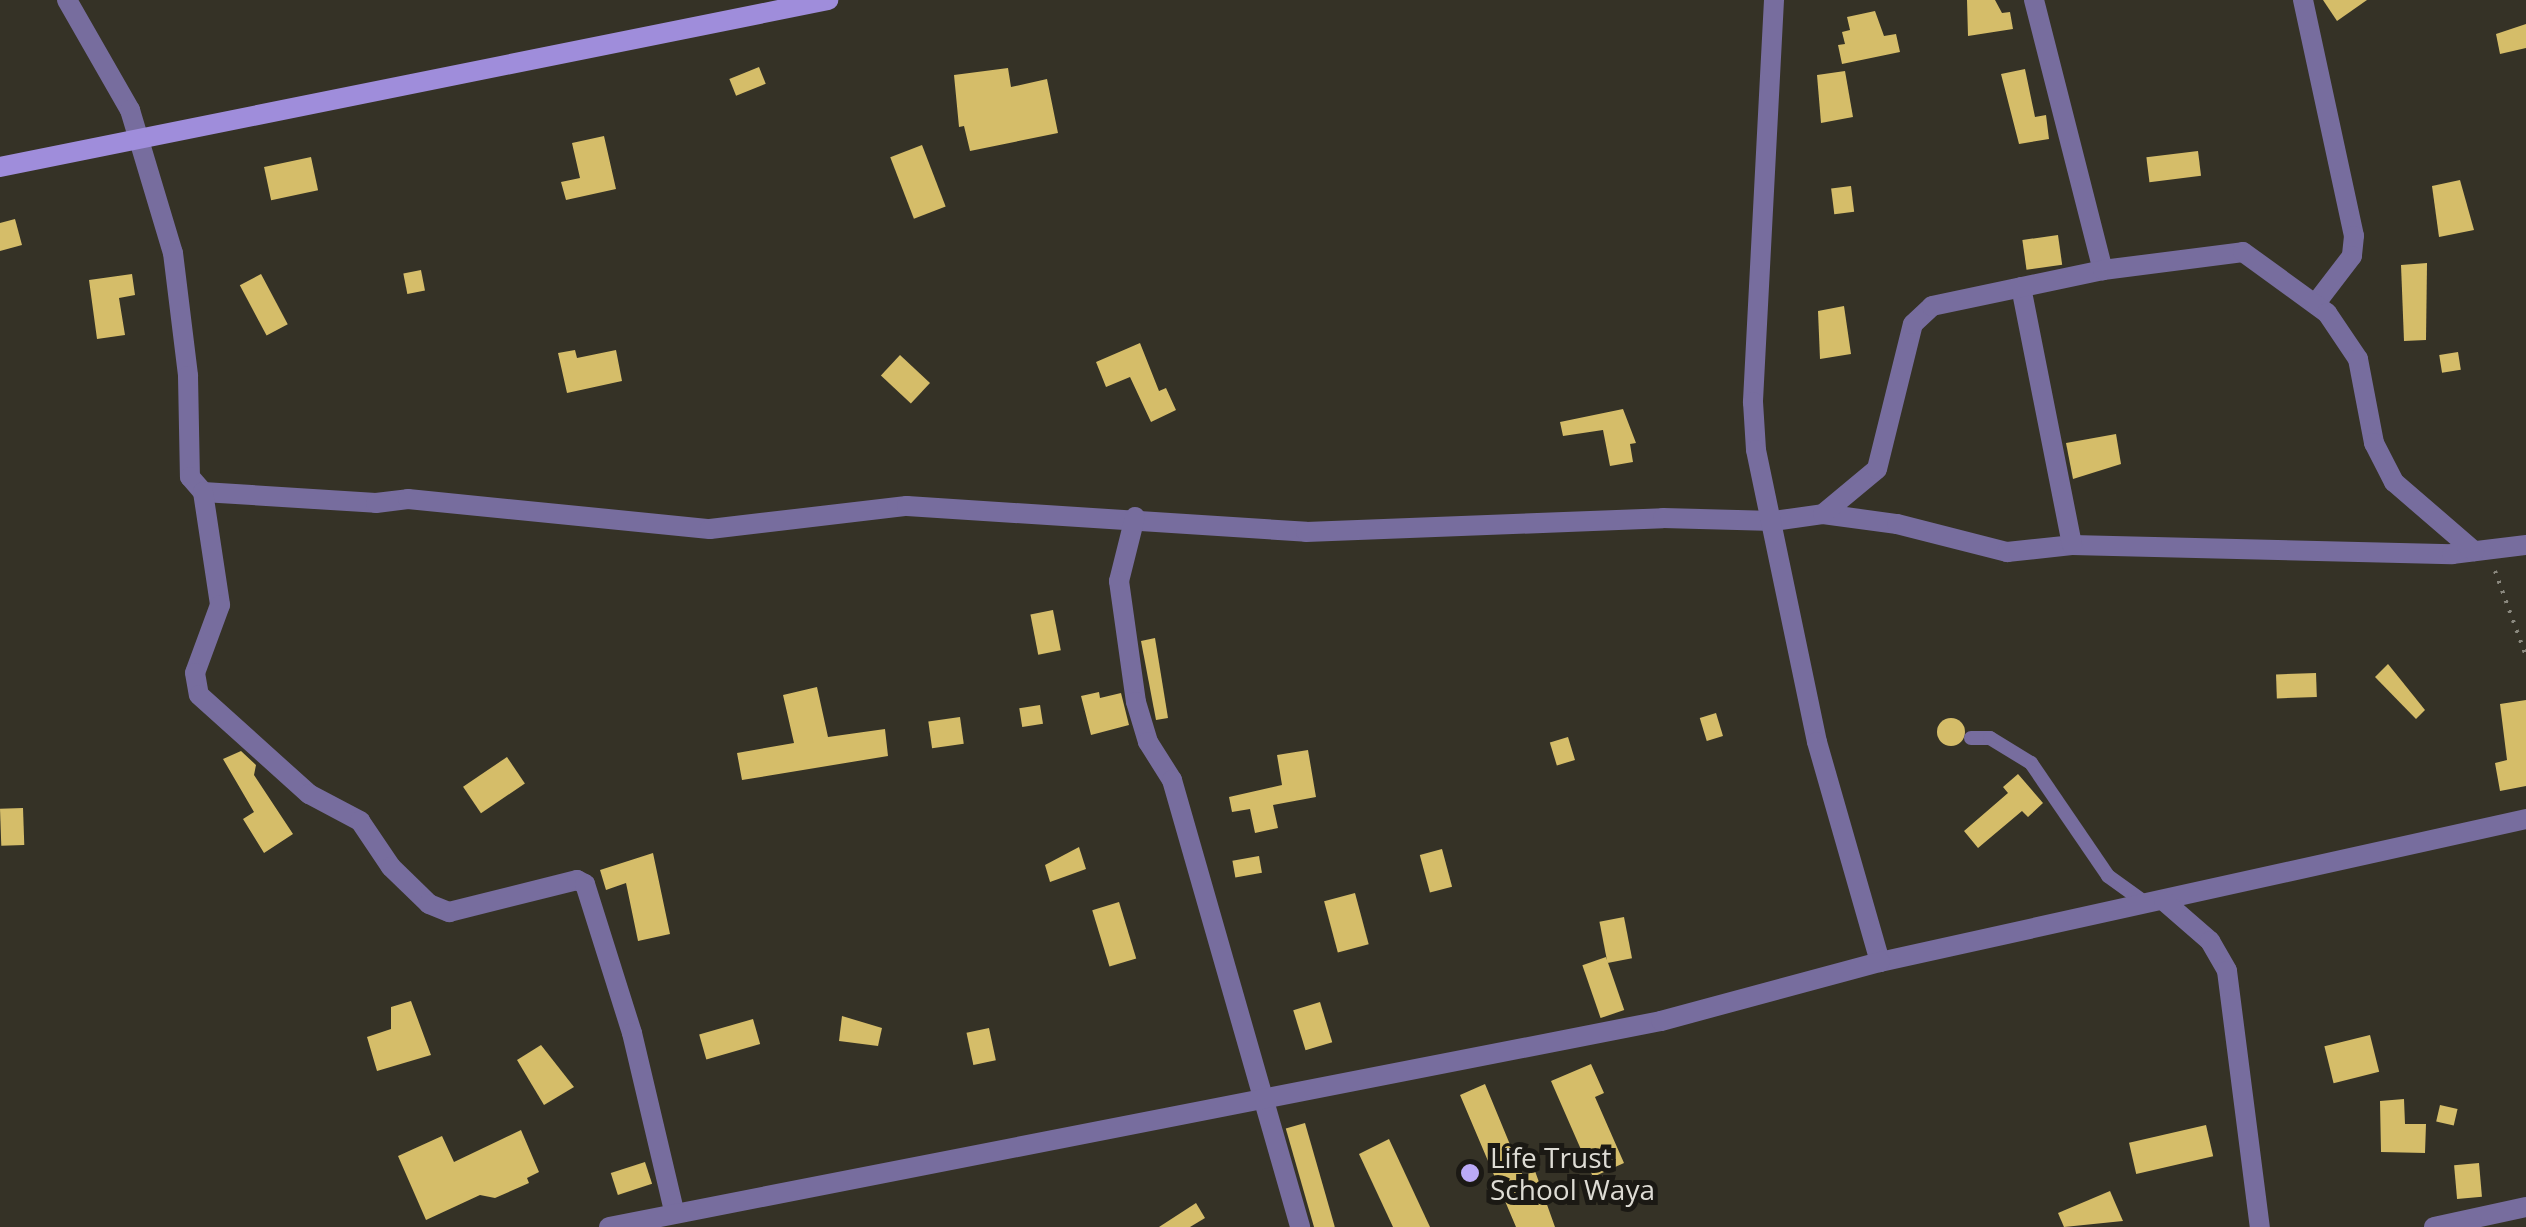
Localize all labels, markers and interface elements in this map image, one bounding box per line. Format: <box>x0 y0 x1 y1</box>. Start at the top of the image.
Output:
place label: Life Trust School Waya <box>1490 1140 1655 1206</box>
marker: Life Trust School Waya <box>1459 1162 1481 1184</box>

